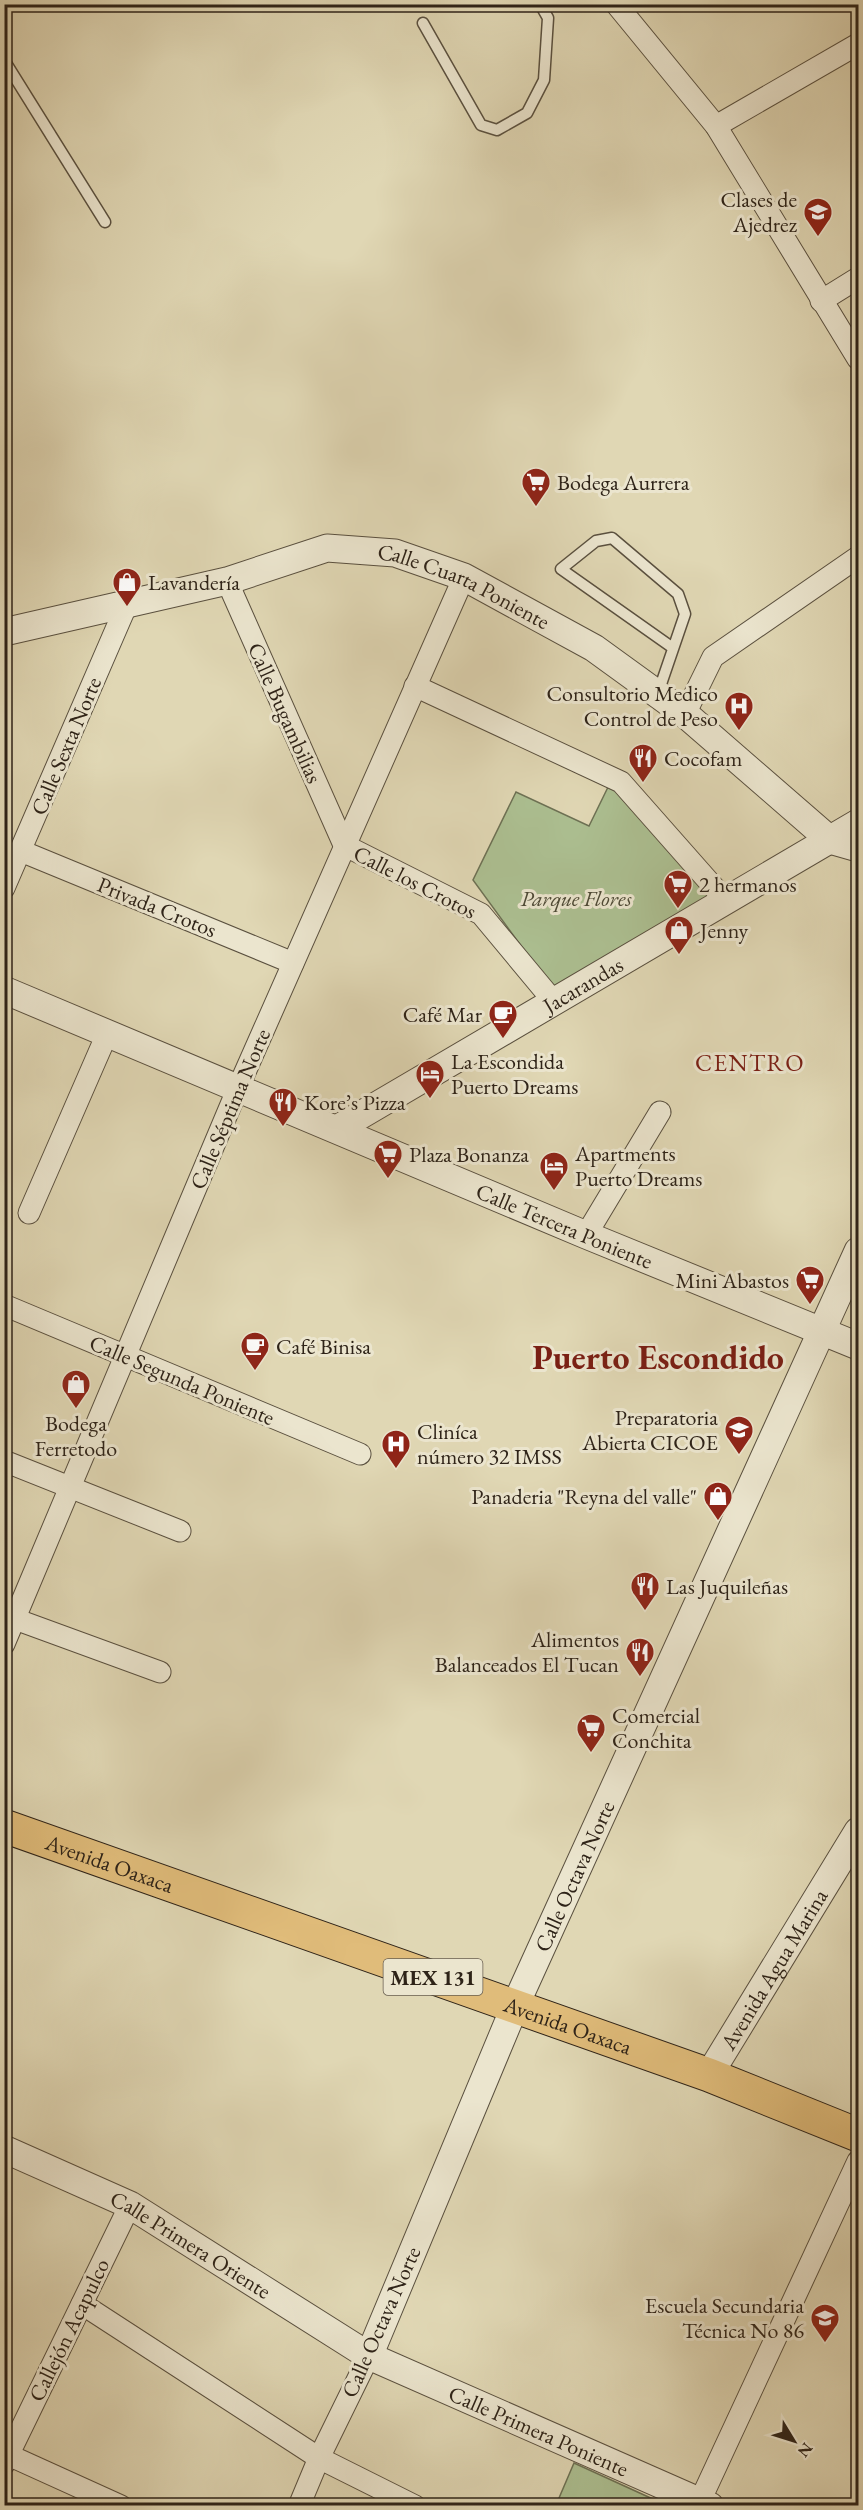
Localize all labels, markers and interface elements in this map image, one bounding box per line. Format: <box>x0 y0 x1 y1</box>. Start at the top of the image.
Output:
place label: Clases de Ajedrez <box>720 185 798 239</box>
school or university icon: Clases de Ajedrez <box>802 196 834 238</box>
supermarket icon: Bodega Aurrera <box>520 466 552 508</box>
place label: Bodega Aurrera <box>557 468 690 497</box>
street label: Calle Cuarta Poniente <box>377 537 555 636</box>
shop icon: Lavandería <box>111 566 143 608</box>
place label: Lavandería <box>148 568 240 597</box>
street label: Calle Bugambilias <box>241 638 329 788</box>
street label: Calle Sexta Norte <box>24 672 108 819</box>
place label: Consultorio Medico Control de Peso <box>546 679 718 733</box>
hospital icon: Consultorio Medico Control de Peso <box>723 690 755 732</box>
restaurant icon: Cocofam <box>627 742 659 784</box>
place label: Cocofam <box>664 744 742 773</box>
street label: Calle los Crotos <box>349 839 481 925</box>
supermarket icon: 2 hermanos <box>662 868 694 910</box>
street label: Privada Crotos <box>93 870 221 944</box>
place label: 2 hermanos <box>699 870 797 899</box>
park label: Parque Flores <box>521 884 632 913</box>
shop icon: Jenny <box>663 914 695 956</box>
place label: Jenny <box>698 916 748 945</box>
street label: Jacarandas <box>536 950 628 1021</box>
cafe icon: Café Mar <box>487 998 519 1040</box>
place label: Café Mar <box>403 1000 483 1029</box>
street label: Calle Séptima Norte <box>183 1024 277 1194</box>
place label: La Escondida Puerto Dreams <box>451 1047 578 1101</box>
district label: CENTRO <box>695 1047 805 1078</box>
hotel icon: La Escondida Puerto Dreams <box>414 1058 446 1100</box>
restaurant icon: Kore’s Pizza <box>267 1086 299 1128</box>
place label: Kore’s Pizza <box>304 1088 406 1117</box>
supermarket icon: Plaza Bonanza <box>372 1138 404 1180</box>
place label: Apartments Puerto Dreams <box>574 1139 702 1193</box>
place label: Plaza Bonanza <box>409 1140 529 1169</box>
hotel icon: Apartments Puerto Dreams <box>538 1150 570 1192</box>
street label: Calle Tercera Poniente <box>472 1176 657 1275</box>
supermarket icon: Mini Abastos <box>794 1264 826 1306</box>
place label: Mini Abastos <box>675 1266 789 1295</box>
street label: Calle Segunda Poniente <box>85 1328 279 1432</box>
cafe icon: Café Binisa <box>239 1330 271 1372</box>
place label: Café Binisa <box>276 1332 371 1361</box>
district label: Puerto Escondido <box>532 1335 784 1379</box>
shop icon: Bodega Ferretodo <box>60 1368 92 1410</box>
place label: Preparatoria Abierta CICOE <box>581 1403 718 1457</box>
place label: Bodega Ferretodo <box>35 1409 117 1463</box>
school or university icon: Preparatoria Abierta CICOE <box>723 1414 755 1456</box>
place label: Cliníca número 32 IMSS <box>417 1417 562 1471</box>
hospital icon: Cliníca número 32 IMSS <box>380 1428 412 1470</box>
shop icon: Panaderia "Reyna del valle" <box>702 1480 734 1522</box>
place label: Panaderia "Reyna del valle" <box>471 1482 697 1511</box>
restaurant icon: Las Juquileñas <box>629 1570 661 1612</box>
place label: Las Juquileñas <box>666 1572 788 1601</box>
place label: Alimentos Balanceados El Tucan <box>435 1625 619 1679</box>
restaurant icon: Alimentos Balanceados El Tucan <box>624 1636 656 1678</box>
place label: Comercial Conchita <box>612 1701 700 1755</box>
supermarket icon: Comercial Conchita <box>575 1712 607 1754</box>
street label: Calle Octava Norte <box>527 1796 621 1956</box>
street label: Avenida Oaxaca <box>41 1827 178 1899</box>
street label: Avenida Agua Marina <box>713 1883 834 2056</box>
road number: MEX 131 <box>384 1959 482 1995</box>
street label: Avenida Oaxaca <box>499 1989 636 2061</box>
street label: Calle Primera Oriente <box>106 2184 277 2305</box>
street label: Calle Octava Norte <box>335 2241 427 2402</box>
street label: Callejón Acapulco <box>22 2254 116 2406</box>
place label: Escuela Secundaria Técnica No 86 <box>645 2291 804 2345</box>
school or university icon: Escuela Secundaria Técnica No 86 <box>809 2302 841 2344</box>
street label: Calle Primera Poniente <box>444 2378 634 2483</box>
north arrow <box>764 2411 824 2471</box>
text: N <box>793 2438 818 2462</box>

